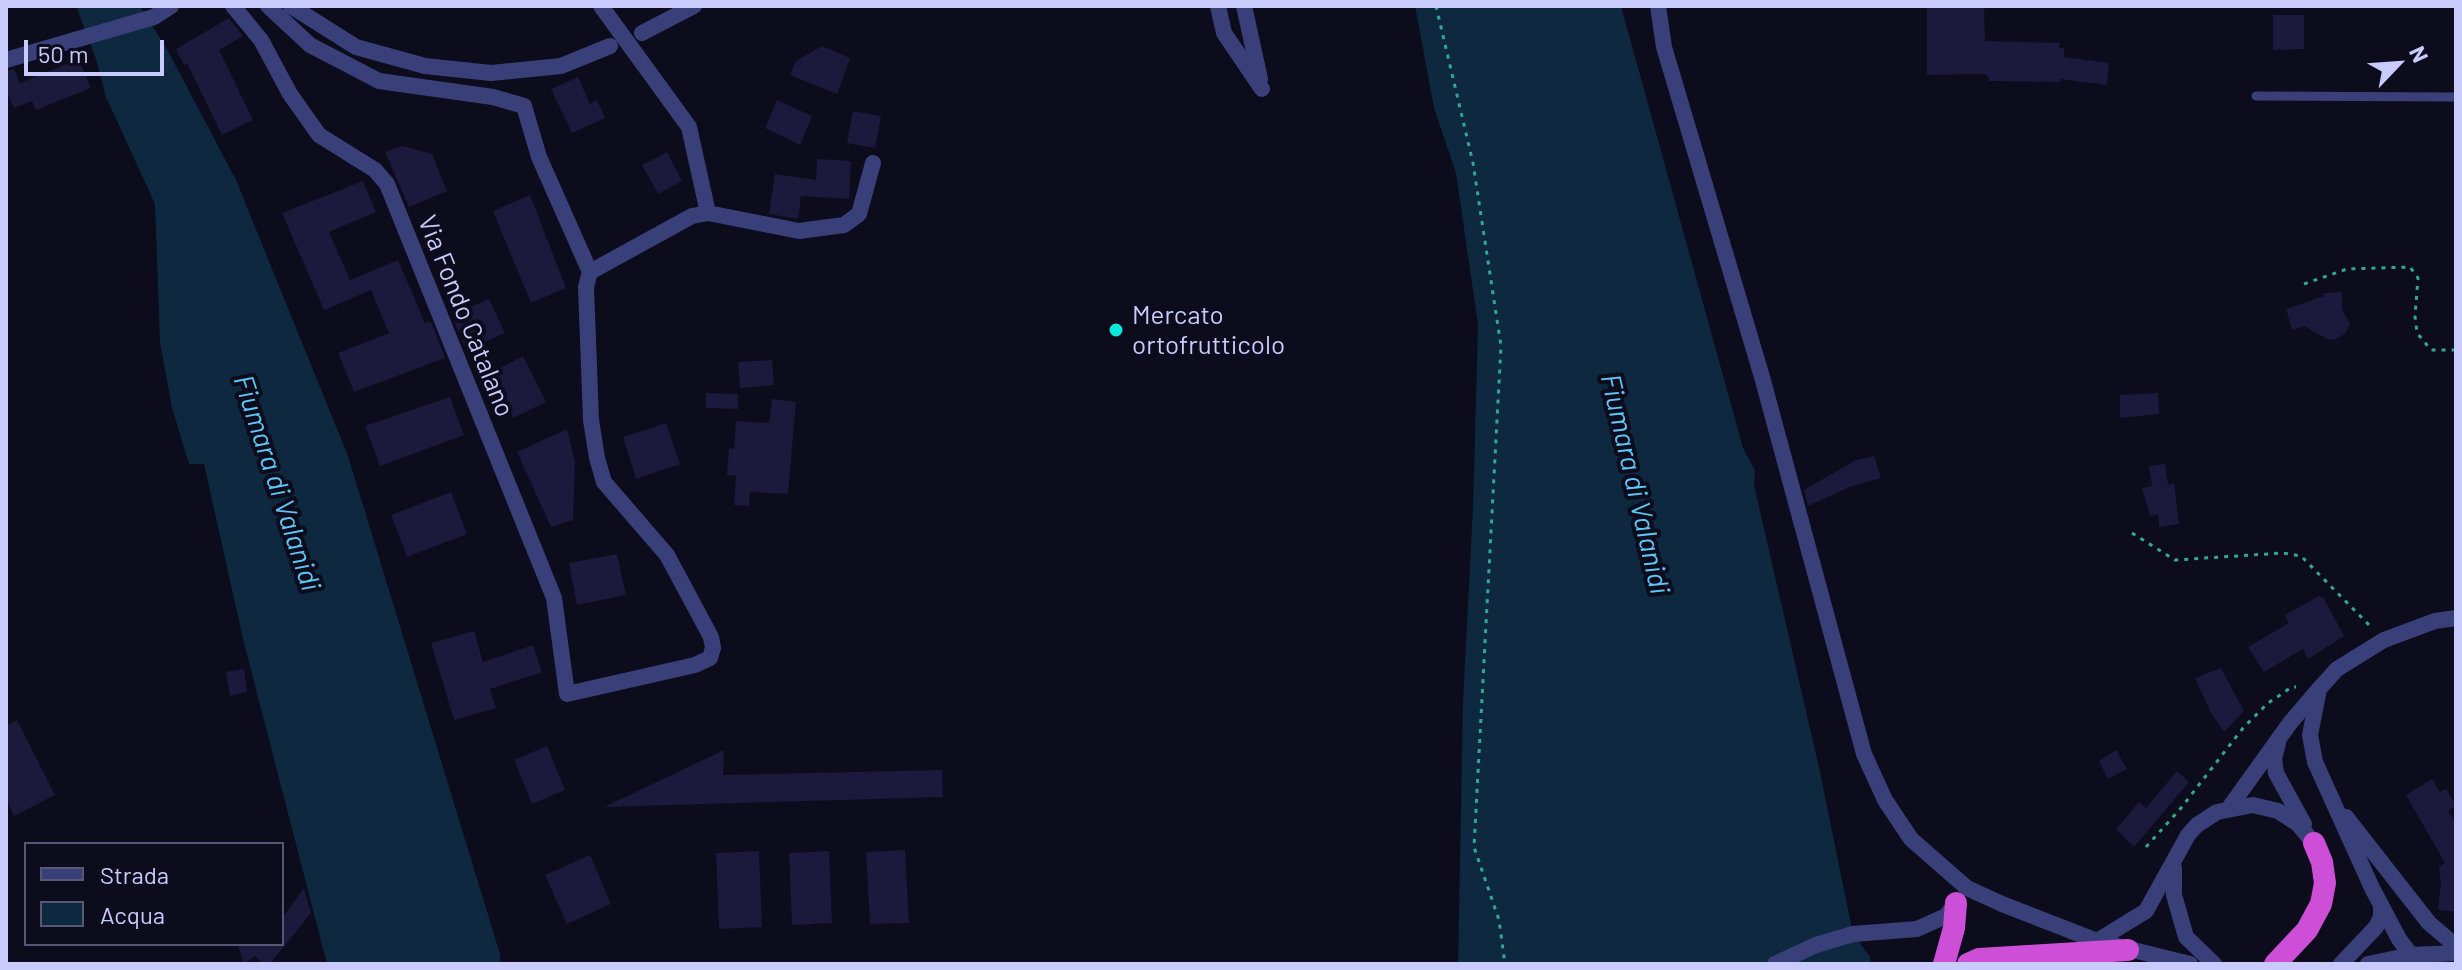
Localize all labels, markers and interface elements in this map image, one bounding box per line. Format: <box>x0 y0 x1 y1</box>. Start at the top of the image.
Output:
scale bar <box>28 24 168 74</box>
north arrow <box>2358 24 2438 104</box>
text: 50 m <box>38 39 89 68</box>
text: N <box>2405 42 2435 66</box>
street label: Via Fondo Catalano <box>411 211 521 421</box>
place label: Mercato ortofrutticolo <box>1132 299 1285 360</box>
marker: Mercato ortofrutticolo <box>1107 321 1125 339</box>
water label: Fiumara di Valanidi <box>226 371 328 595</box>
water label: Fiumara di Valanidi <box>1593 371 1677 597</box>
legend <box>24 842 284 946</box>
text: Strada <box>100 860 169 889</box>
text: Acqua <box>100 900 165 929</box>

